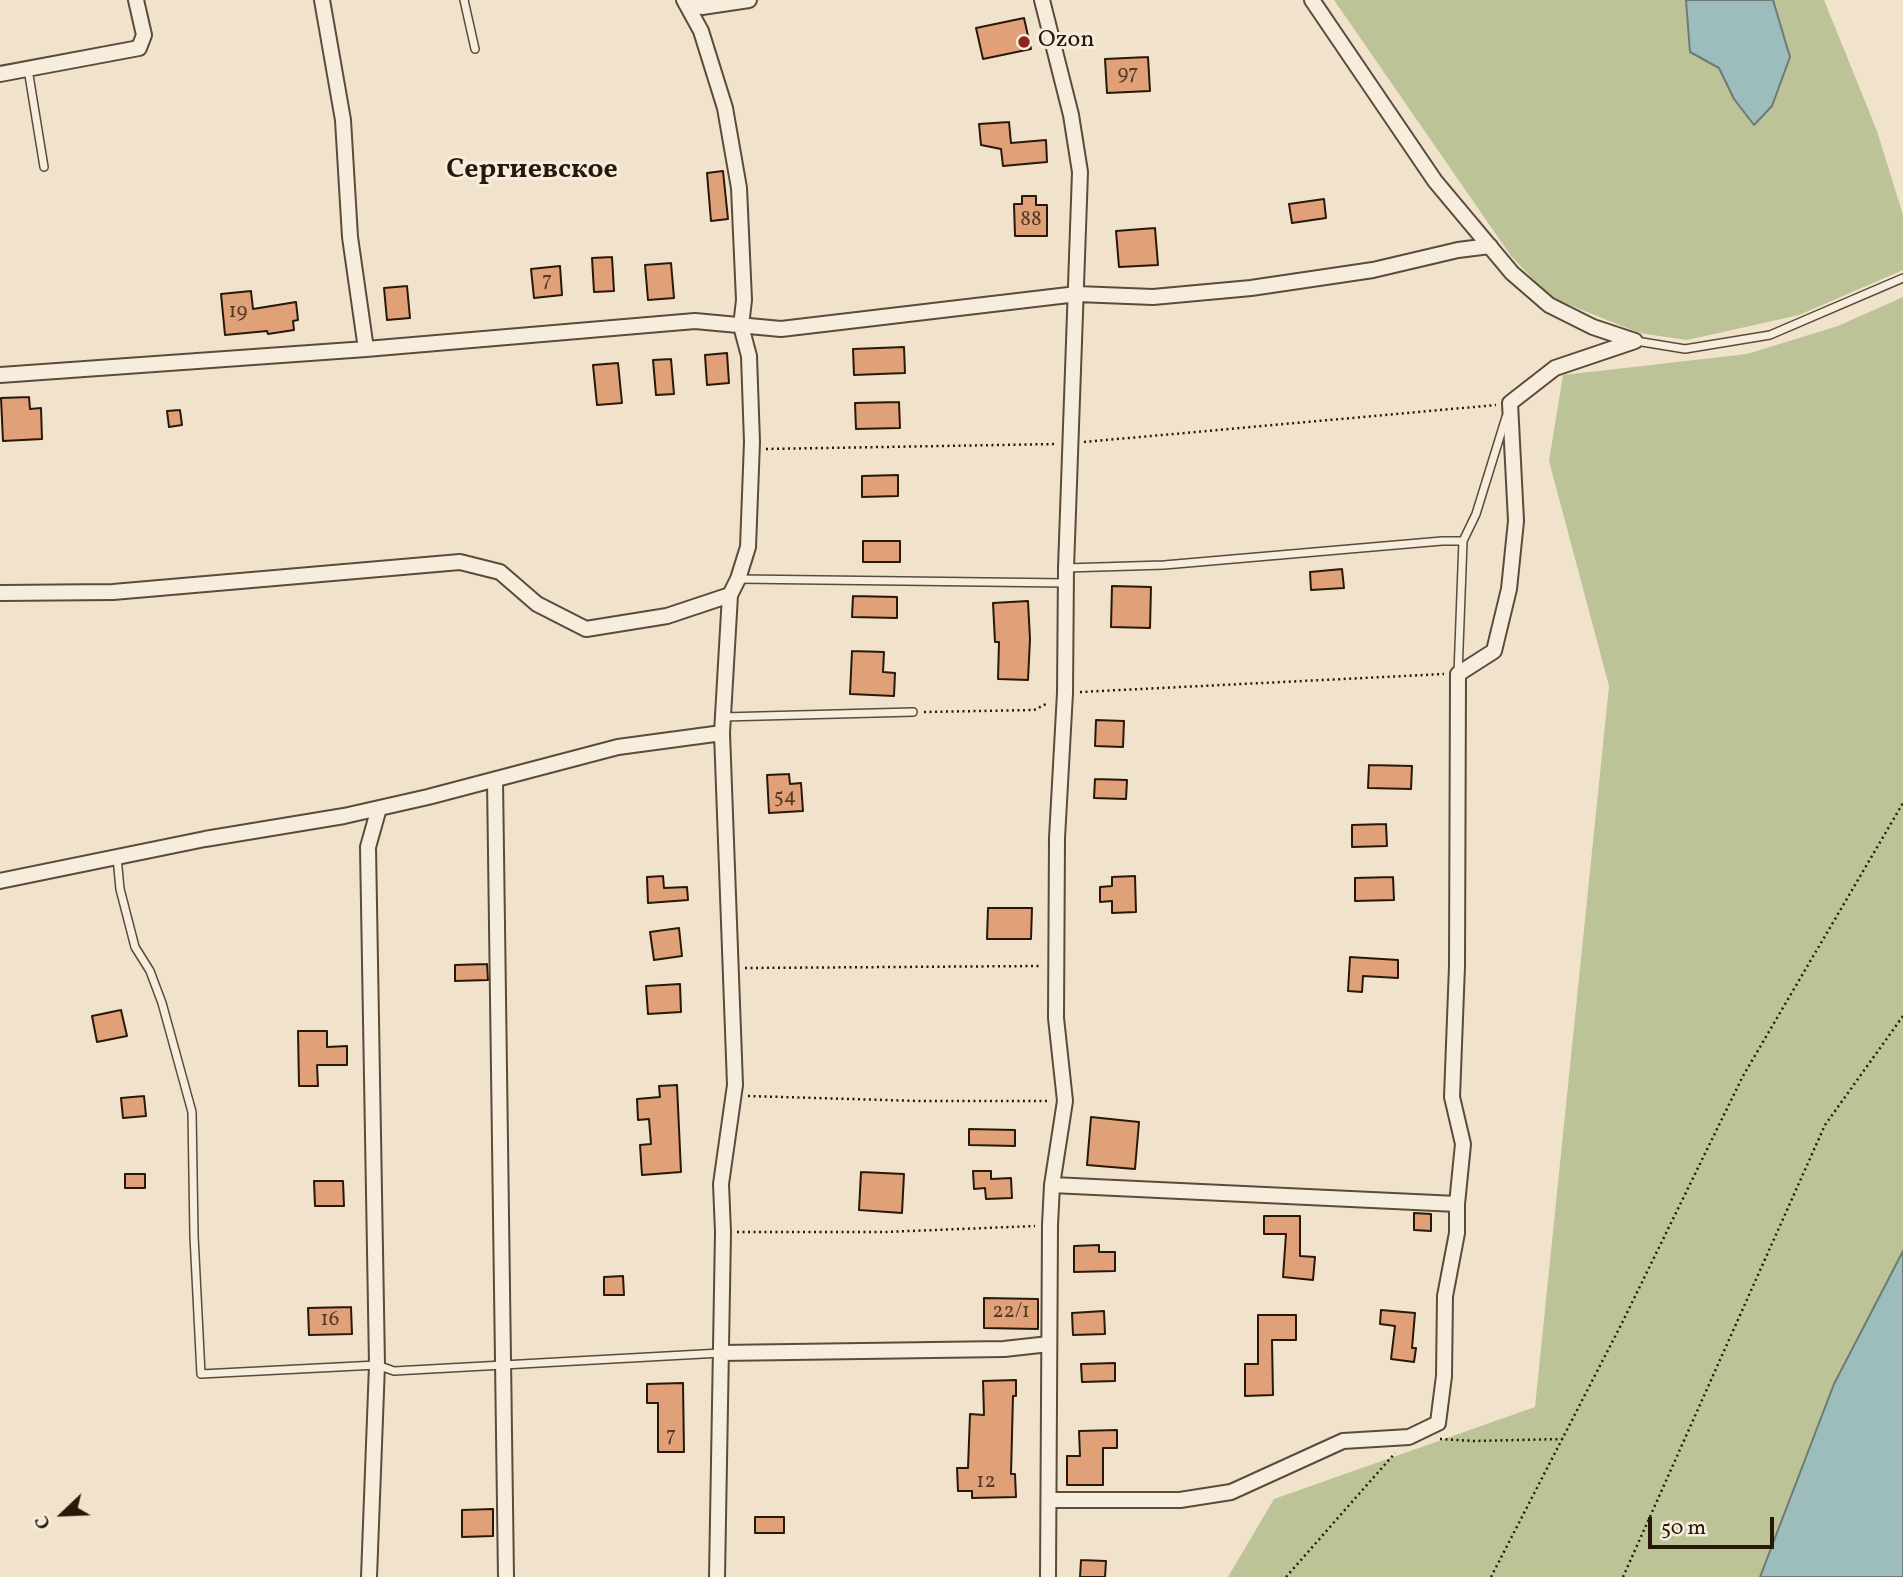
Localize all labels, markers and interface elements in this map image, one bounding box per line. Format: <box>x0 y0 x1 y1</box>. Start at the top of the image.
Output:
place label: Ozon <box>1038 28 1095 56</box>
marker: Ozon <box>1016 34 1032 50</box>
house number: 97 <box>1117 62 1139 88</box>
district label: Сергиевское <box>446 155 618 189</box>
house number: 88 <box>1020 208 1042 234</box>
house number: 7 <box>542 269 552 295</box>
house number: 19 <box>228 300 248 326</box>
house number: 54 <box>774 785 796 811</box>
house number: 22/1 <box>992 1300 1030 1326</box>
house number: 16 <box>321 1308 339 1334</box>
house number: 7 <box>666 1424 676 1450</box>
house number: 12 <box>976 1470 996 1496</box>
north arrow <box>28 1479 98 1549</box>
scale bar <box>1651 1504 1777 1548</box>
text: С <box>29 1512 58 1533</box>
text: 50 m <box>1661 1514 1706 1543</box>

